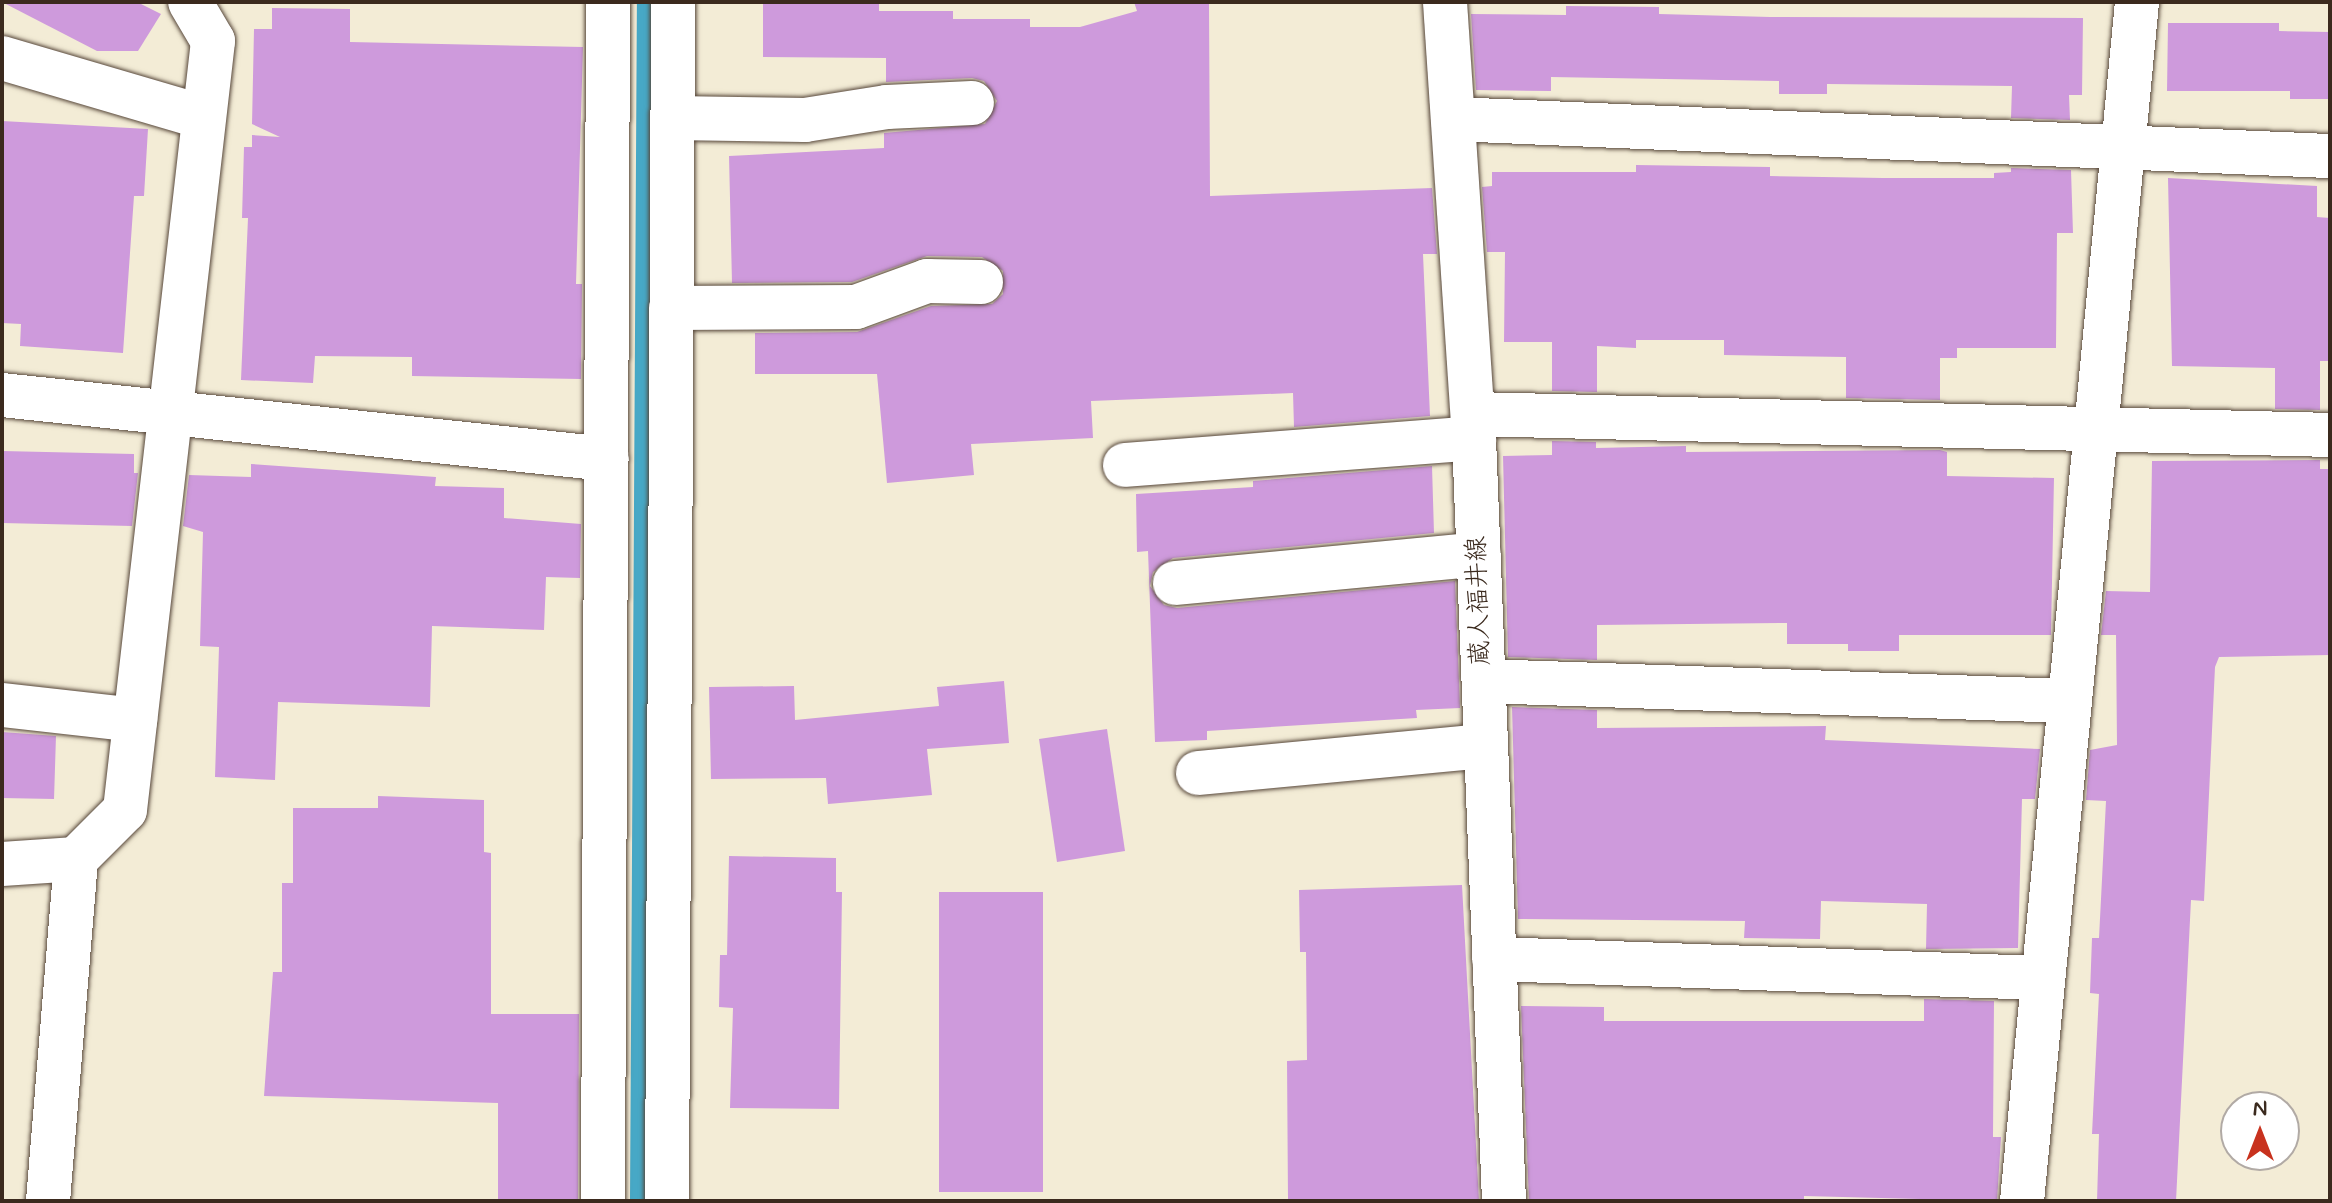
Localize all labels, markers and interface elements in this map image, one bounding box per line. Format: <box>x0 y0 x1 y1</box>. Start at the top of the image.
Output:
street label: 蔵人福井線 <box>1462 535 1498 667</box>
north arrow <box>2220 1091 2300 1171</box>
text: N <box>2253 1095 2267 1123</box>

